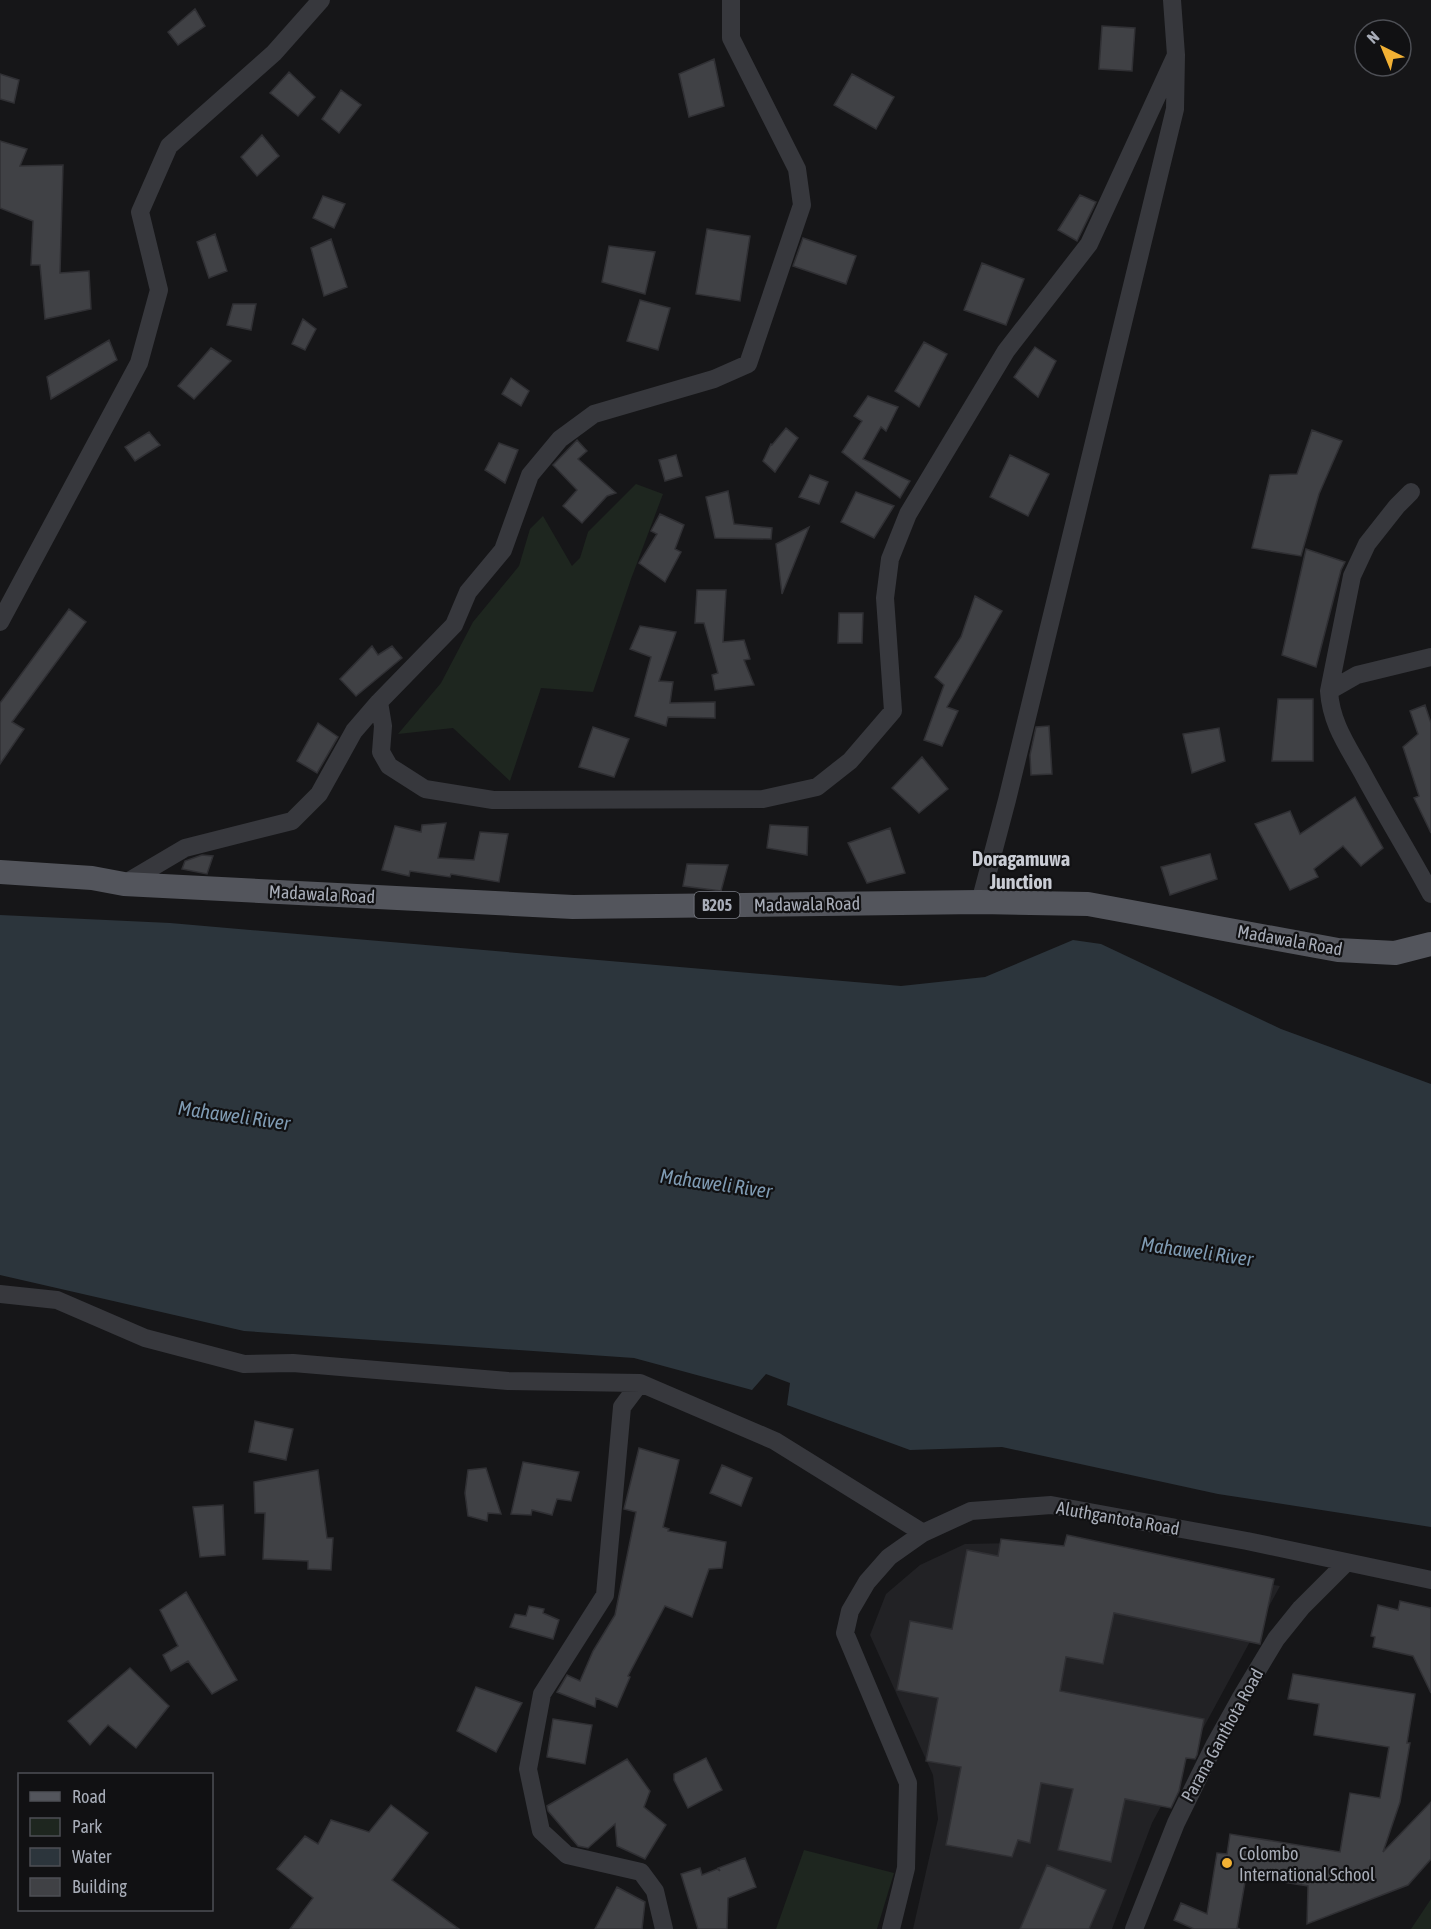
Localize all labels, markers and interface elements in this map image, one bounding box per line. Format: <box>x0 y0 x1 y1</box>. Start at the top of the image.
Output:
north arrow <box>1353 18 1413 78</box>
text: N <box>1363 27 1382 47</box>
district label: Doragamuwa Junction <box>972 847 1070 893</box>
street label: Madawala Road <box>268 881 376 907</box>
road number: B205 <box>694 892 740 918</box>
street label: Madawala Road <box>754 893 860 915</box>
street label: Madawala Road <box>1236 920 1344 960</box>
water label: Mahaweli River <box>177 1096 293 1134</box>
water label: Mahaweli River <box>659 1164 775 1202</box>
water label: Mahaweli River <box>1140 1232 1256 1270</box>
street label: Aluthgantota Road <box>1055 1497 1181 1539</box>
street label: Parana Ganthota Road <box>1177 1665 1267 1805</box>
legend <box>18 1773 213 1911</box>
text: Road <box>72 1786 106 1807</box>
text: Park <box>72 1816 102 1837</box>
place label: Colombo International School <box>1239 1843 1375 1885</box>
text: Water <box>72 1846 112 1867</box>
marker: Colombo International School <box>1220 1856 1234 1870</box>
text: Building <box>72 1876 127 1897</box>

